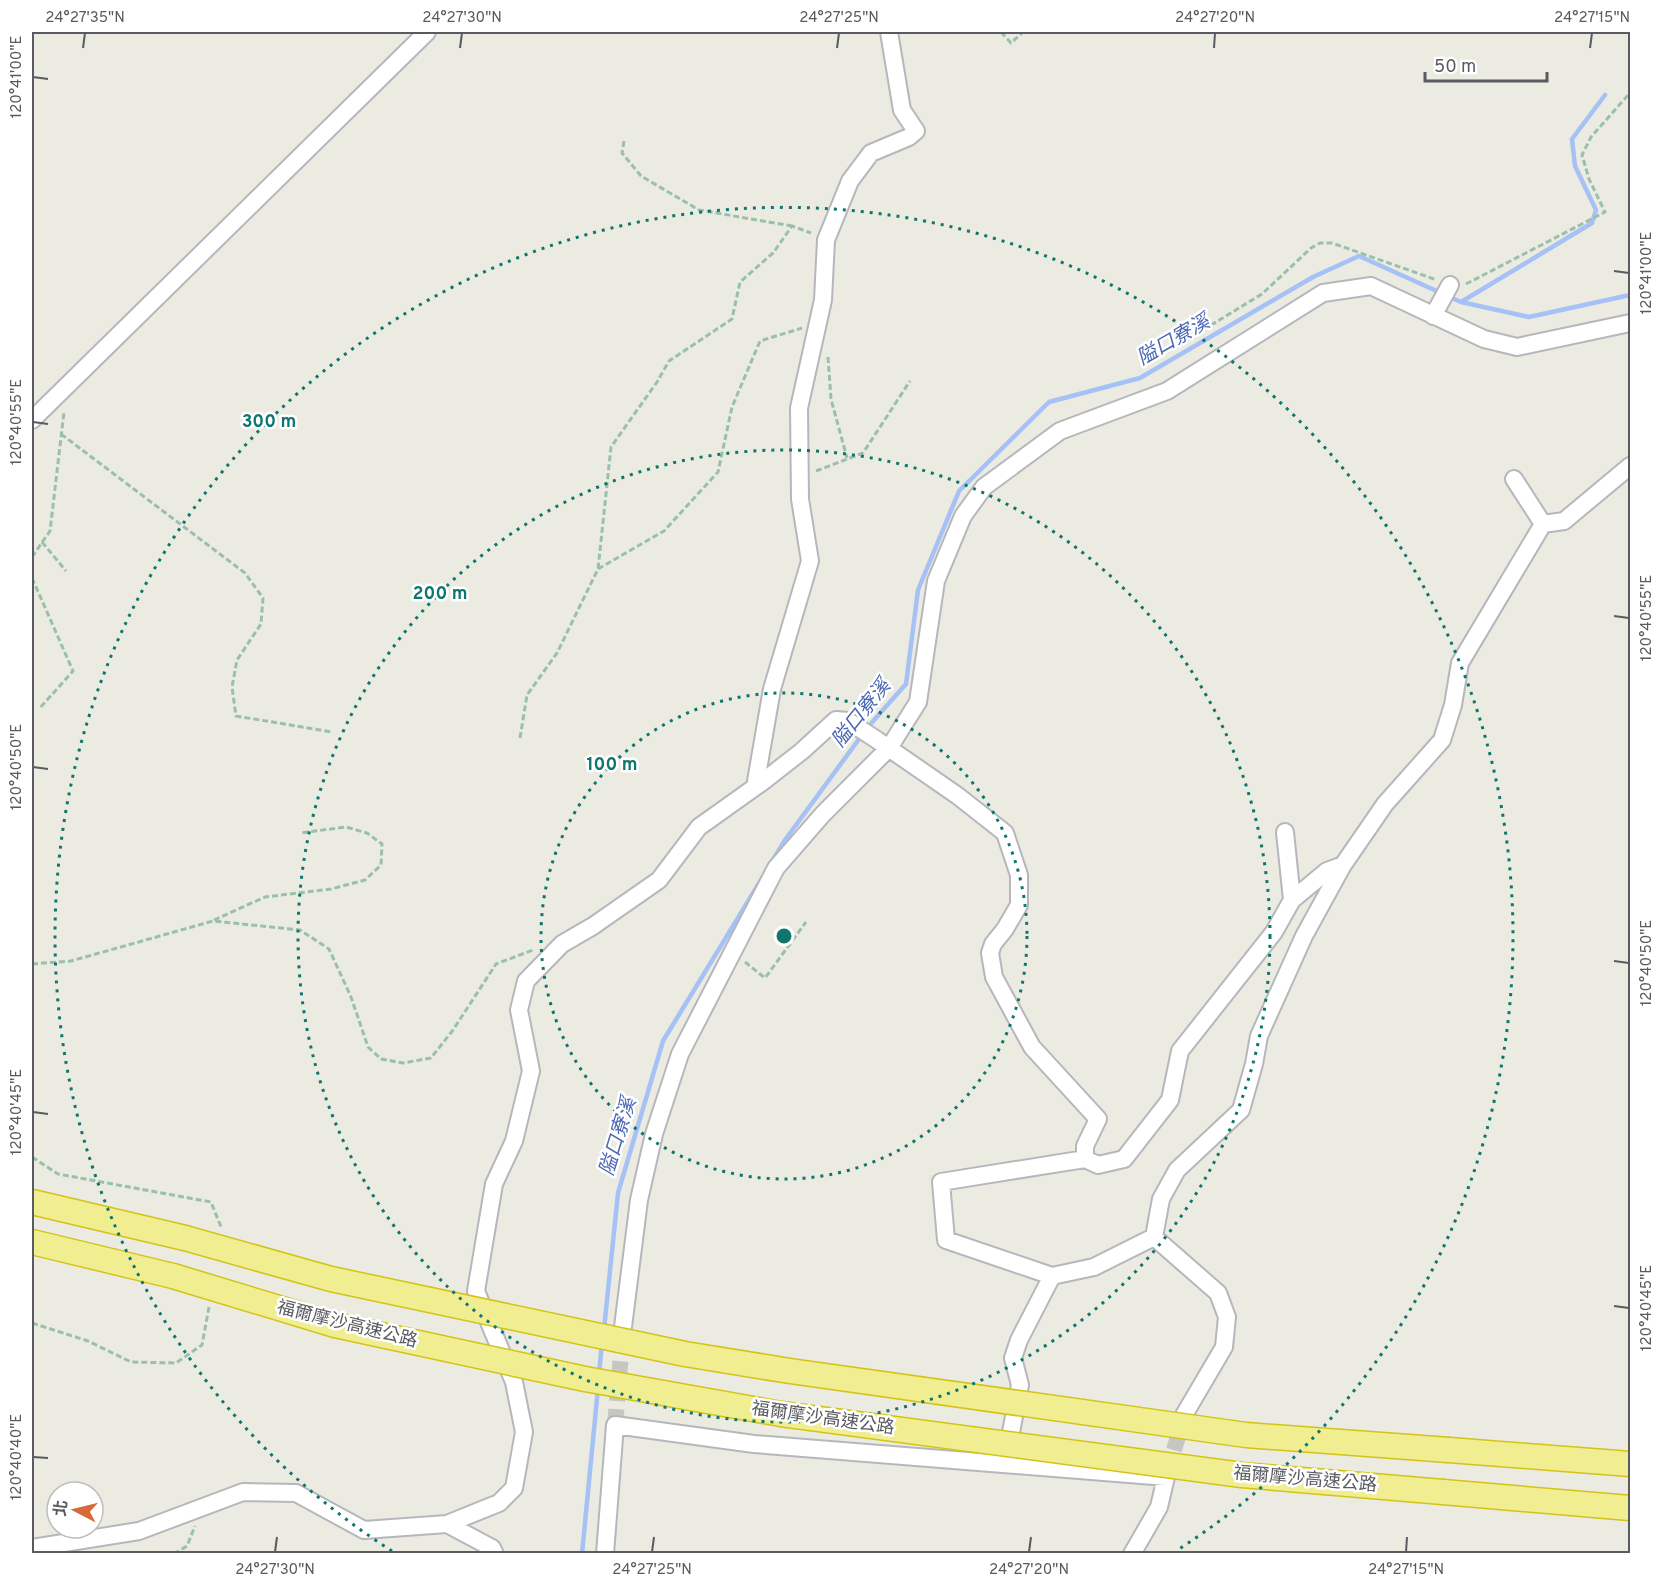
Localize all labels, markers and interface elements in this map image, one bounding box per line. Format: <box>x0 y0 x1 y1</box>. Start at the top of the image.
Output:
text: 24°27'35"N <box>45 9 125 28</box>
text: 24°27'30"N <box>422 9 502 28</box>
text: 24°27'25"N <box>799 9 879 28</box>
text: 24°27'20"N <box>1175 9 1255 28</box>
text: 24°27'15"N <box>1554 9 1630 28</box>
text: 120°41'00"E <box>8 36 27 118</box>
scale bar <box>1425 45 1546 83</box>
text: 50 m <box>1434 56 1476 79</box>
text: 120°41'00"E <box>1638 232 1657 314</box>
water label: 隘口寮溪 <box>1133 308 1218 372</box>
text: 120°40'55"E <box>8 379 27 465</box>
text: 300 m <box>242 411 296 434</box>
text: 120°40'55"E <box>1638 575 1657 661</box>
text: 200 m <box>412 583 468 606</box>
water label: 隘口寮溪 <box>827 672 899 753</box>
text: 120°40'50"E <box>8 724 27 810</box>
text: 100 m <box>586 754 638 777</box>
text: 120°40'50"E <box>1638 920 1657 1006</box>
centre of rings <box>774 926 794 946</box>
text: 120°40'45"E <box>8 1069 27 1155</box>
water label: 隘口寮溪 <box>595 1092 644 1179</box>
text: 120°40'45"E <box>1638 1265 1657 1351</box>
street label: 福爾摩沙高速公路 <box>274 1296 420 1354</box>
street label: 福爾摩沙高速公路 <box>750 1398 896 1440</box>
text: 120°40'40"E <box>8 1414 27 1500</box>
street label: 福爾摩沙高速公路 <box>1232 1462 1378 1498</box>
north arrow <box>45 1480 105 1540</box>
text: 北 <box>51 1499 73 1518</box>
text: 24°27'30"N <box>235 1561 315 1580</box>
text: 24°27'25"N <box>612 1561 692 1580</box>
text: 24°27'20"N <box>989 1561 1069 1580</box>
text: 24°27'15"N <box>1368 1561 1444 1580</box>

